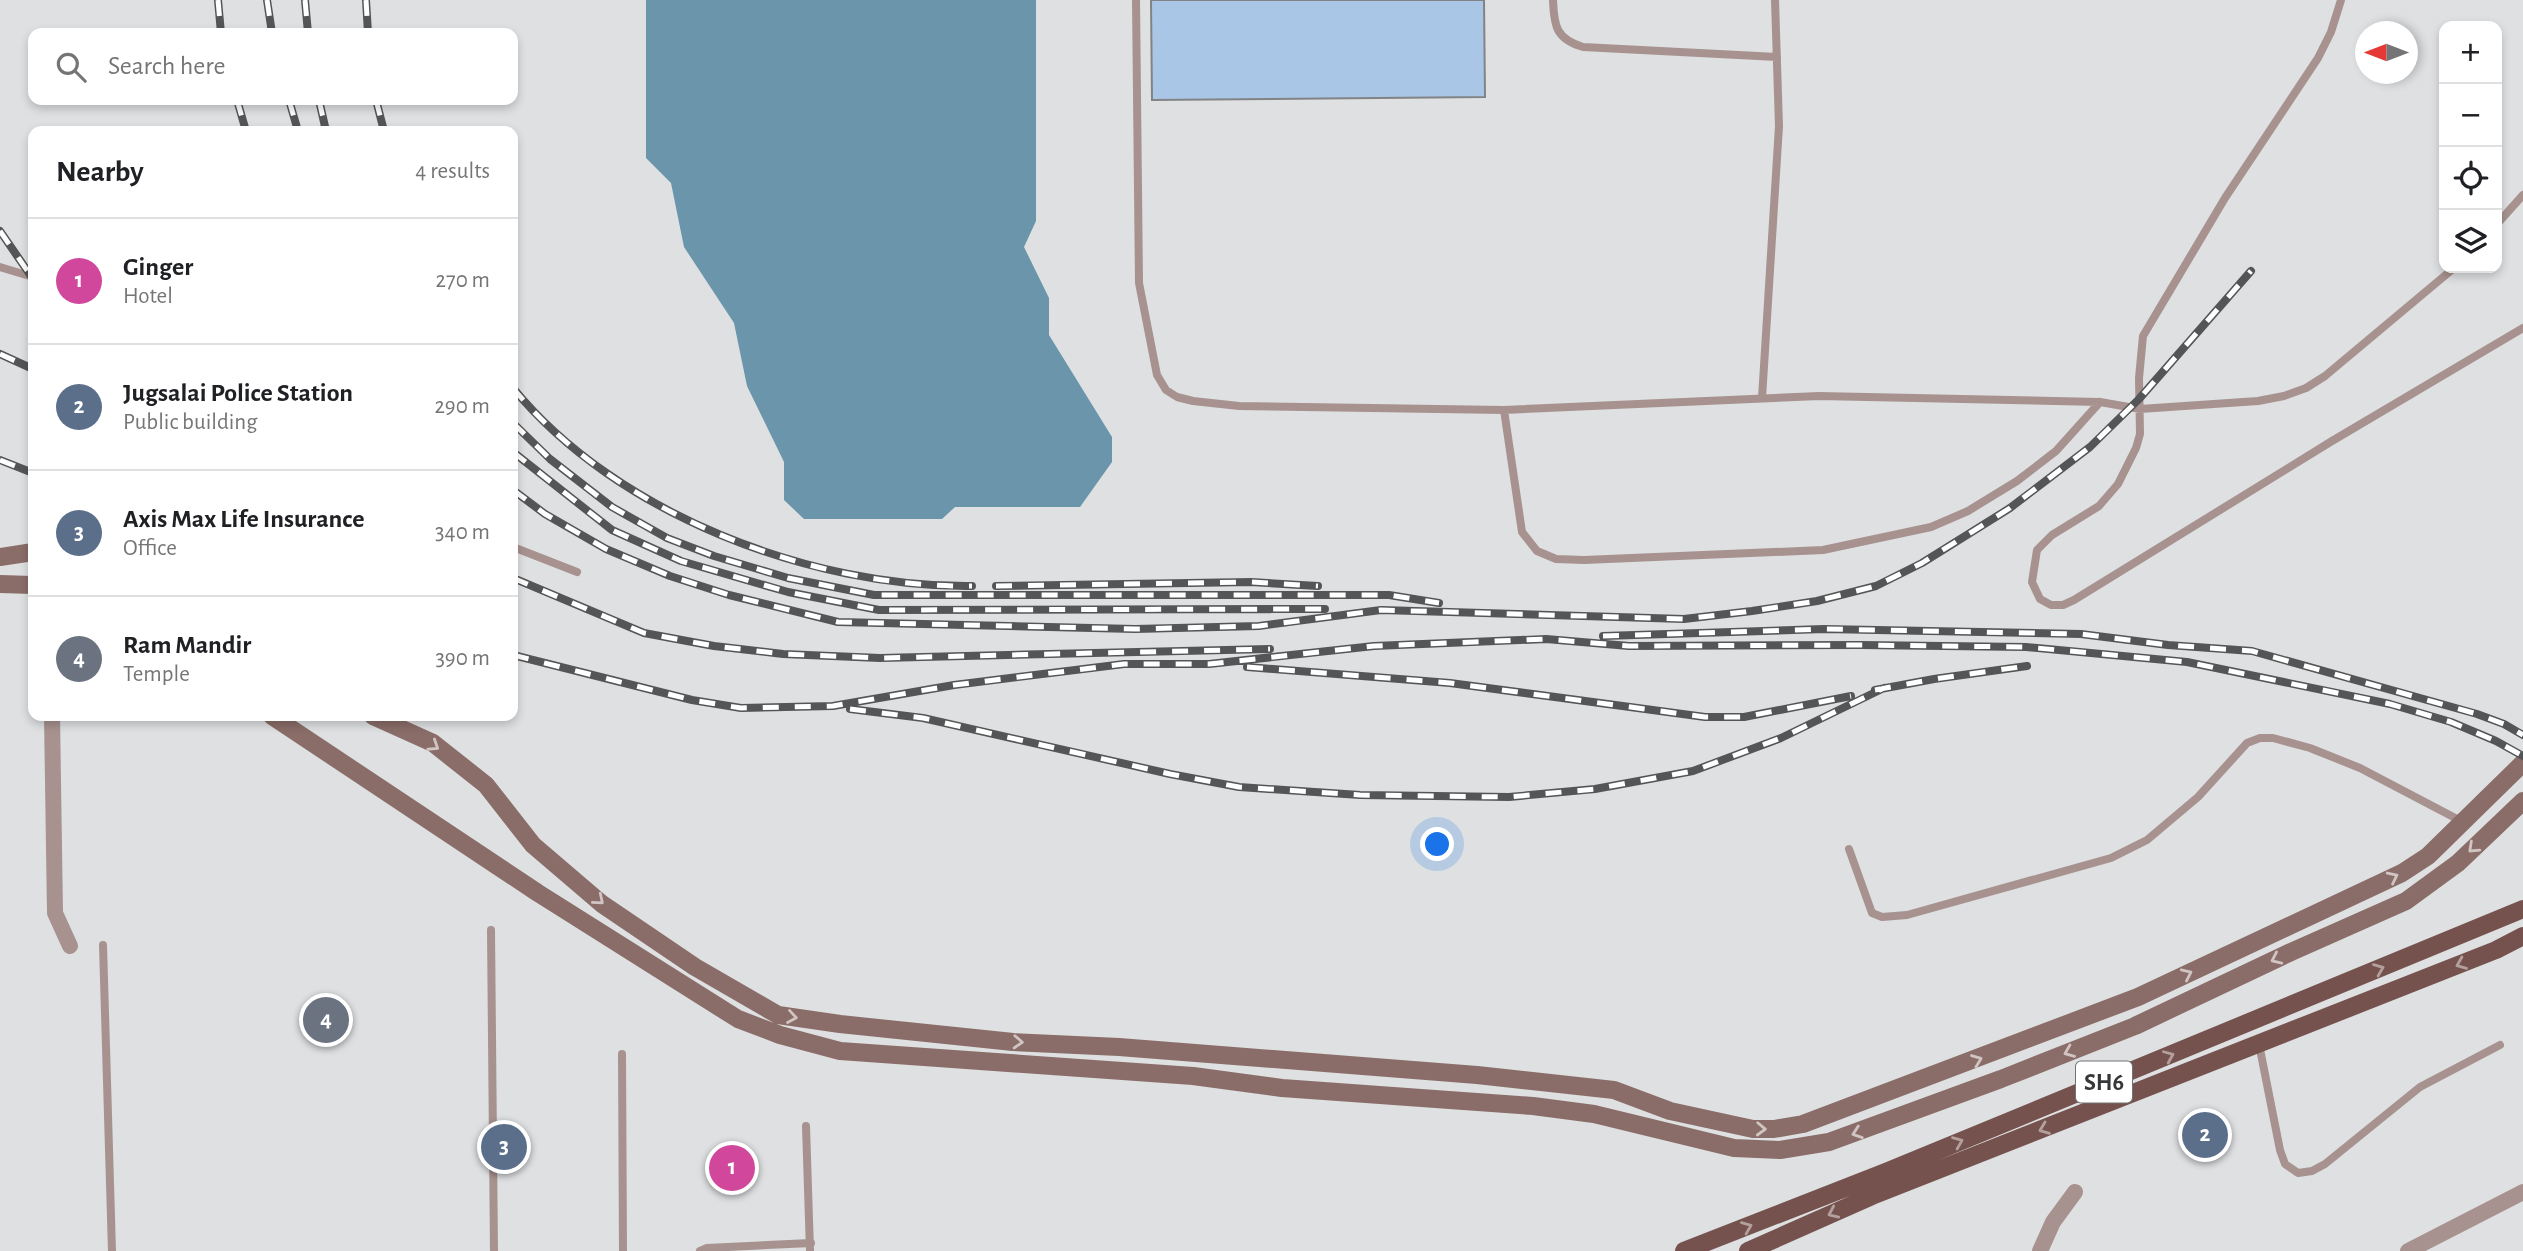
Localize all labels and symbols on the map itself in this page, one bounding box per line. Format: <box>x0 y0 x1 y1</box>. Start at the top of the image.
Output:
north arrow <box>2355 21 2418 84</box>
one-way arrow <box>426 737 439 750</box>
your location <box>1420 827 1454 861</box>
one-way arrow <box>2469 840 2482 853</box>
one-way arrow <box>2386 871 2398 885</box>
one-way arrow <box>590 892 603 904</box>
one-way arrow <box>2271 950 2284 964</box>
one-way arrow <box>2455 956 2467 970</box>
one-way arrow <box>2373 963 2385 977</box>
one-way arrow <box>2180 968 2192 982</box>
pin: 4 <box>303 994 349 1046</box>
one-way arrow <box>786 1009 798 1024</box>
one-way arrow <box>1013 1035 1024 1050</box>
one-way arrow <box>2064 1044 2077 1058</box>
one-way arrow <box>2162 1050 2174 1064</box>
one-way arrow <box>1970 1054 1982 1068</box>
road number: SH6 <box>2076 1062 2132 1102</box>
pin: 2 <box>2182 1109 2228 1161</box>
one-way arrow <box>2039 1120 2051 1134</box>
pin: 3 <box>481 1121 527 1173</box>
one-way arrow <box>1756 1121 1767 1136</box>
one-way arrow <box>1851 1125 1863 1139</box>
one-way arrow <box>1951 1136 1964 1150</box>
pin: 1 <box>709 1142 755 1194</box>
one-way arrow <box>1828 1205 1840 1219</box>
one-way arrow <box>1741 1221 1753 1235</box>

